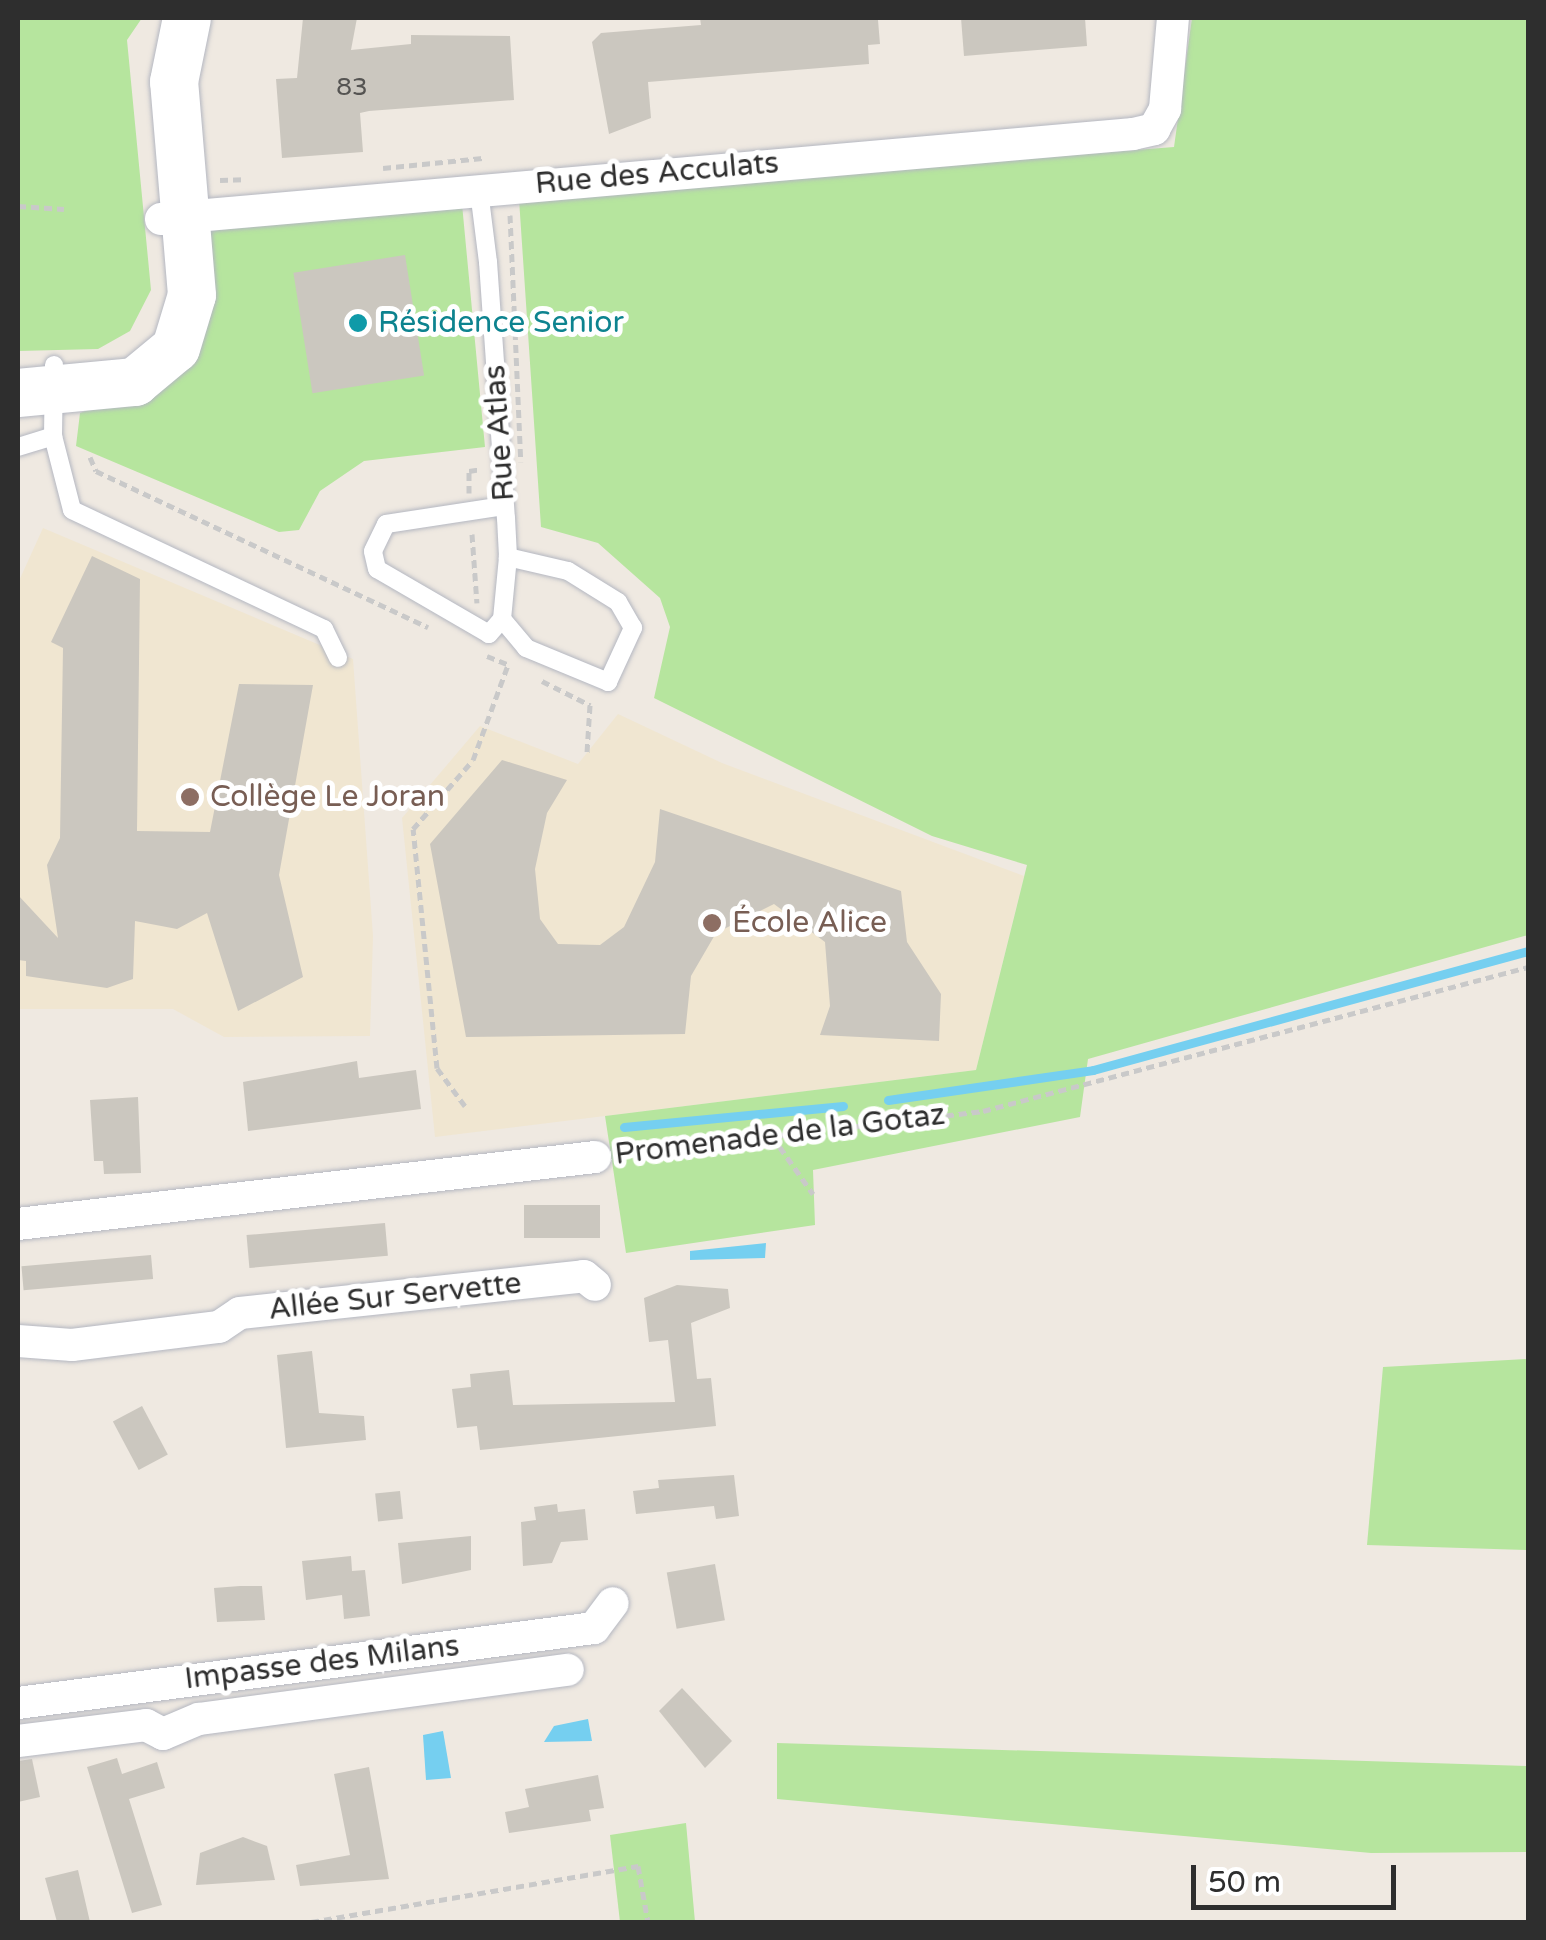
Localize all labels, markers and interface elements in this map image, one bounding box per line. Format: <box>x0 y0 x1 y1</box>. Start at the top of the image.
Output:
house number: 83 <box>336 72 368 102</box>
street label: Rue des Acculats <box>534 145 780 203</box>
place label: Résidence Senior <box>378 305 624 341</box>
marker: Résidence Senior <box>347 312 369 334</box>
street label: Rue Atlas <box>477 364 523 502</box>
place label: Collège Le Joran <box>210 779 445 815</box>
marker: Collège Le Joran <box>179 786 201 808</box>
place label: École Alice <box>732 905 887 941</box>
marker: École Alice <box>701 912 723 934</box>
street label: Promenade de la Gotaz <box>613 1097 947 1173</box>
street label: Allée Sur Servette <box>267 1266 523 1328</box>
street label: Impasse des Milans <box>183 1628 461 1698</box>
scale bar <box>1196 1845 1401 1907</box>
text: 50 m <box>1208 1864 1281 1901</box>

